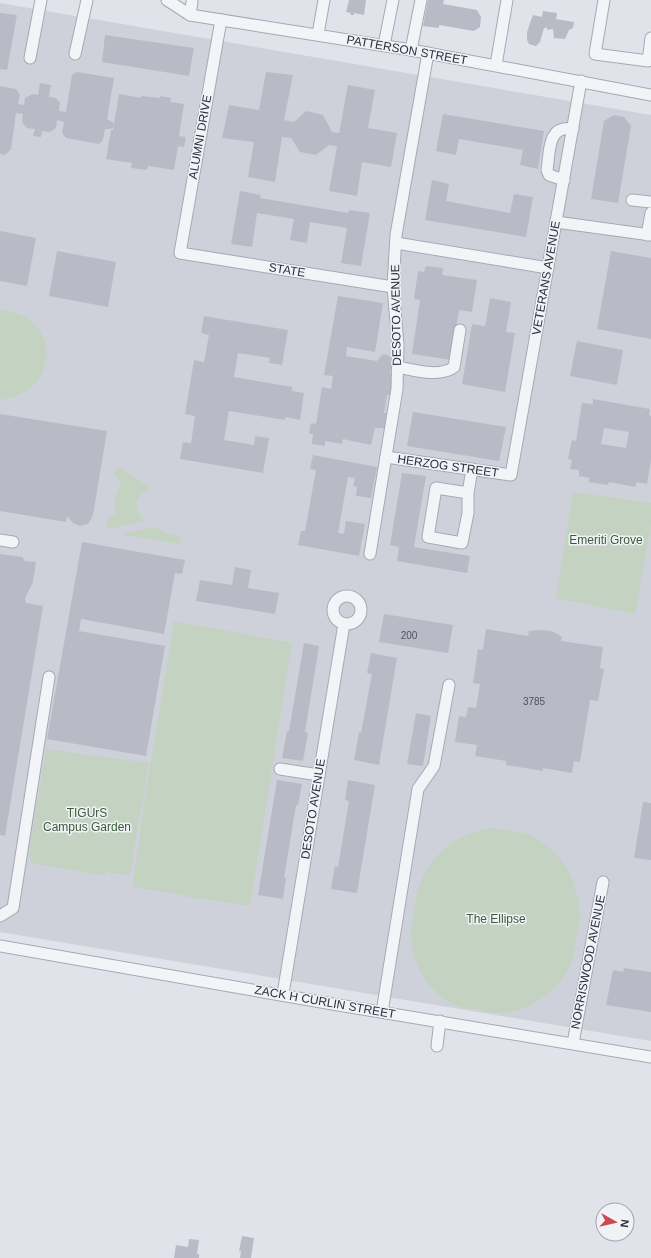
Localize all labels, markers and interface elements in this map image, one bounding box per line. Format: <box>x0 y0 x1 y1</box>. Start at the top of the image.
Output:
street label: PATTERSON STREET <box>346 32 469 68</box>
street label: ALUMNI DRIVE <box>186 94 214 180</box>
street label: VETERANS AVENUE <box>529 220 563 336</box>
street label: STATE <box>268 260 306 280</box>
street label: DESOTO AVENUE <box>388 264 404 366</box>
street label: HERZOG STREET <box>397 452 500 480</box>
park label: Emeriti Grove <box>569 533 643 547</box>
house number: 200 <box>401 630 418 641</box>
house number: 3785 <box>523 696 546 707</box>
street label: DESOTO AVENUE <box>298 758 328 860</box>
park label: TIGUrS Campus Garden <box>43 806 131 834</box>
street label: NORRISWOOD AVENUE <box>568 894 608 1030</box>
park label: The Ellipse <box>466 912 526 926</box>
street label: ZACK H CURLIN STREET <box>254 983 397 1021</box>
north arrow <box>595 1202 635 1242</box>
text: N <box>618 1219 631 1228</box>

